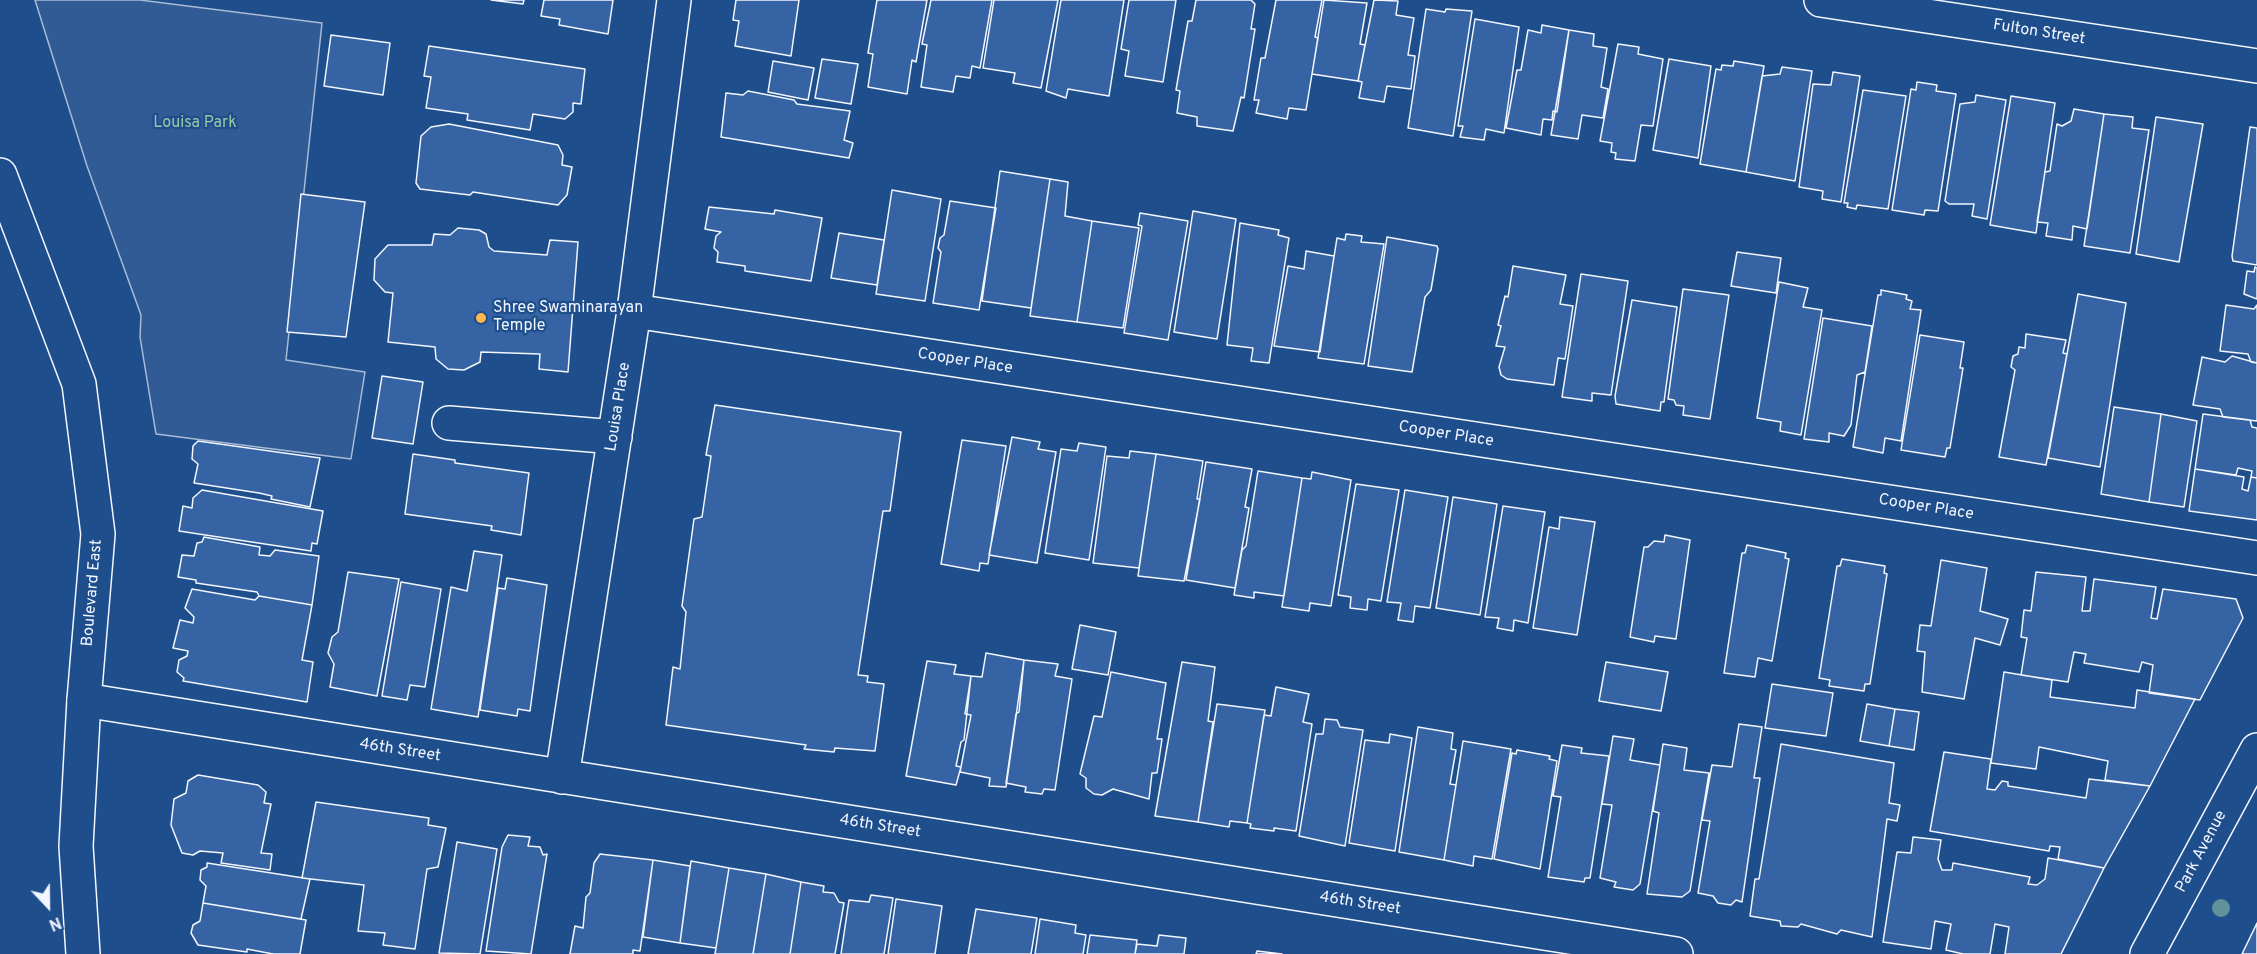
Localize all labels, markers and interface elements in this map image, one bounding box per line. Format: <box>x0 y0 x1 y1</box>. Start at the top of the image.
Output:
street label: Fulton Street <box>1991 16 2087 50</box>
park label: Louisa Park <box>153 114 237 134</box>
place label: Shree Swaminarayan Temple <box>493 299 643 337</box>
marker: Shree Swaminarayan Temple <box>474 311 488 325</box>
street label: Cooper Place <box>916 345 1014 379</box>
street label: Louisa Place <box>602 361 636 453</box>
street label: Cooper Place <box>1397 418 1495 452</box>
street label: Cooper Place <box>1877 491 1975 525</box>
street label: Boulevard East <box>79 539 107 647</box>
street label: 46th Street <box>358 735 442 767</box>
street label: Park Avenue <box>2172 808 2232 896</box>
street label: 46th Street <box>838 811 922 843</box>
north arrow <box>18 876 78 936</box>
street label: 46th Street <box>1318 888 1402 920</box>
text: N <box>46 911 64 934</box>

